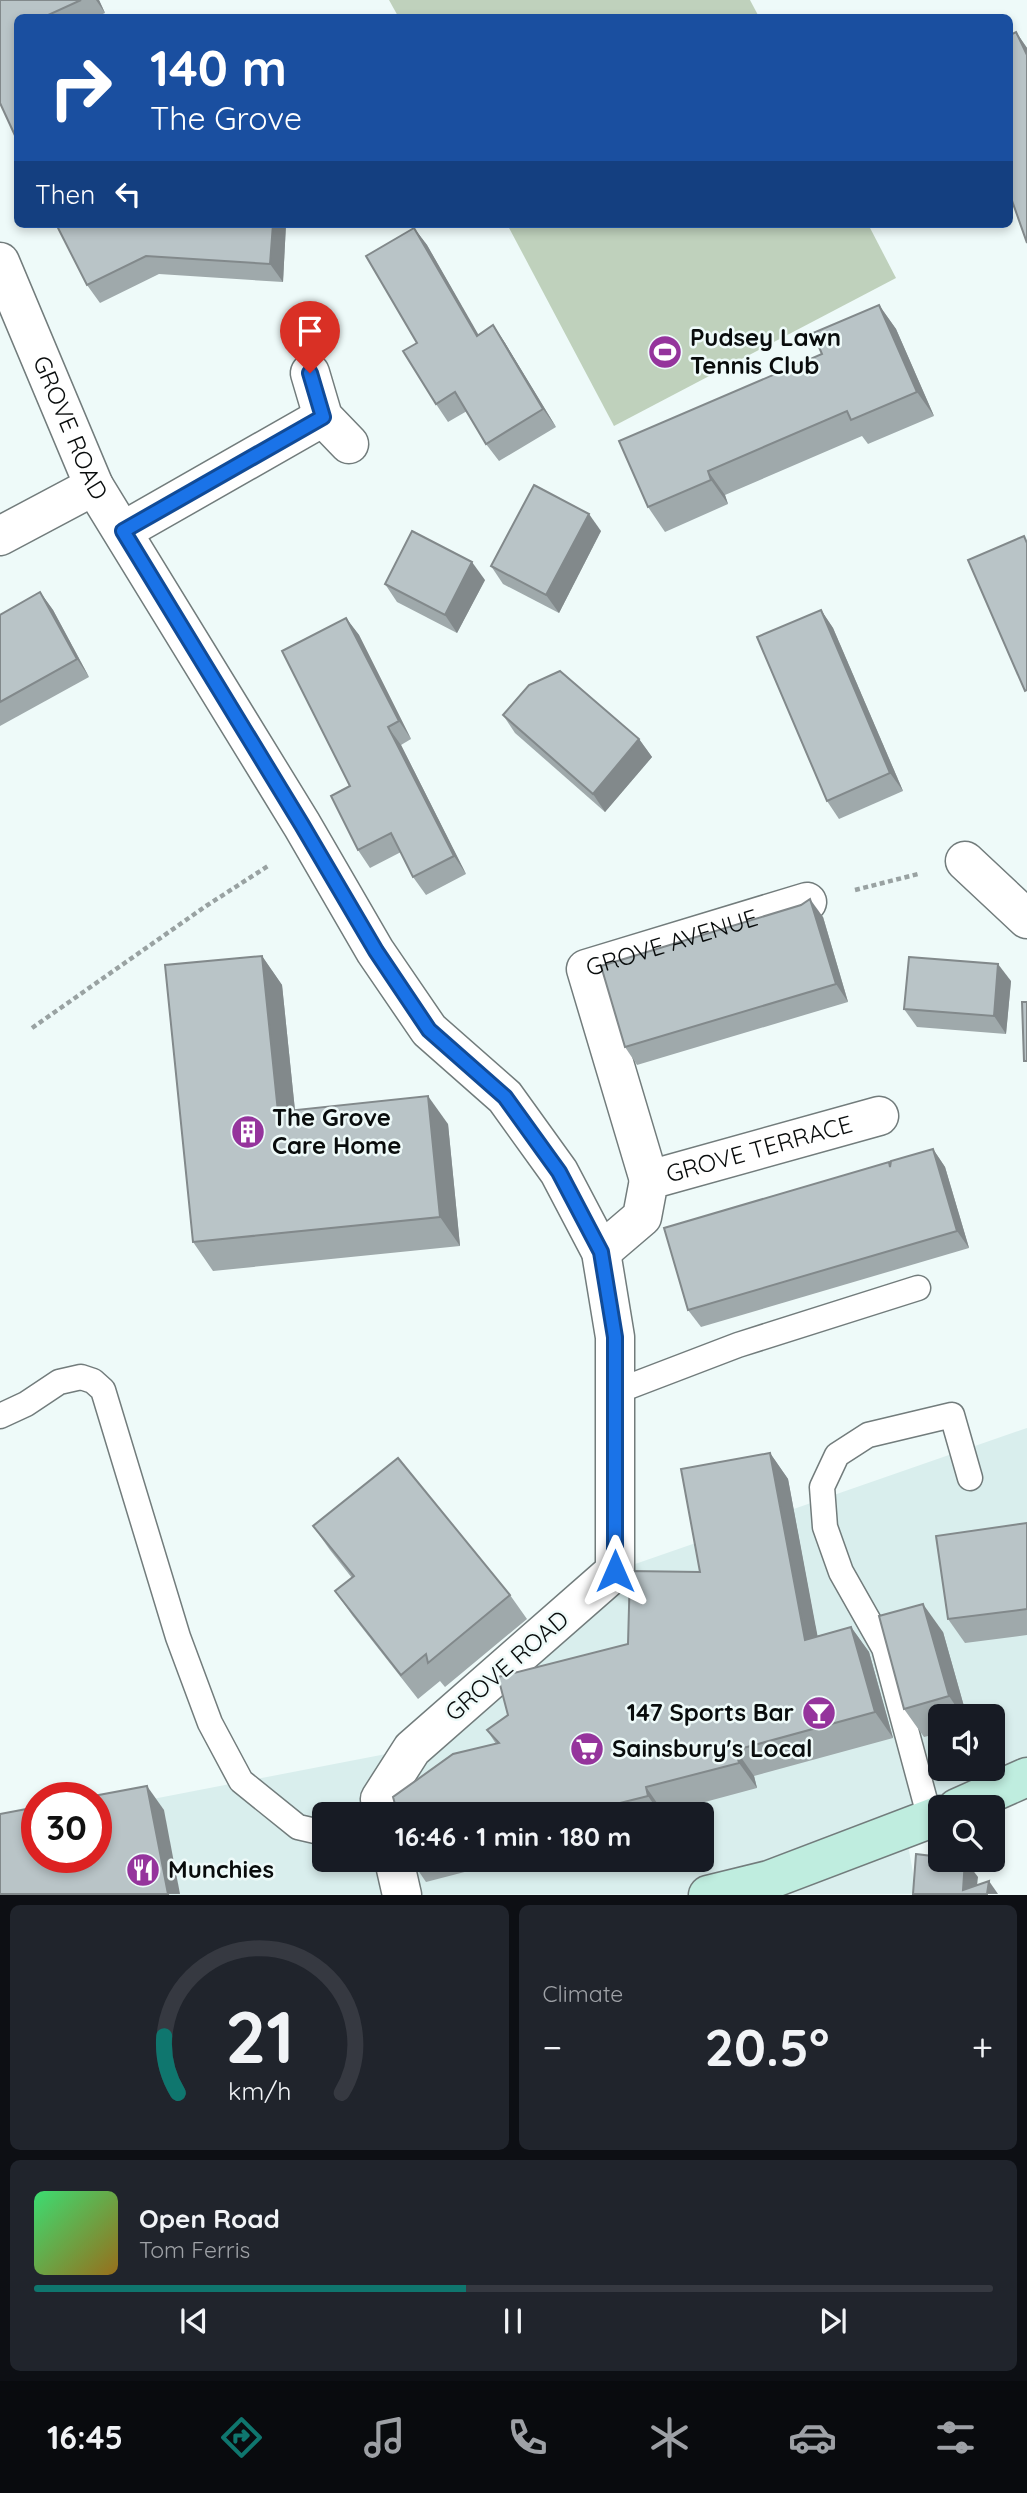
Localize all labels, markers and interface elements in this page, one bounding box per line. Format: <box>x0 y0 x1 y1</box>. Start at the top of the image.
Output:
text: 140 m <box>150 37 287 98</box>
icon: right <box>35 42 126 133</box>
text: The Grove <box>150 98 302 138</box>
icon: left <box>109 175 147 213</box>
text: Then <box>35 178 95 211</box>
pin <box>280 301 340 373</box>
icon: arrive <box>291 312 329 350</box>
place label: Pudsey Lawn Tennis Club <box>690 322 841 380</box>
sports icon: Pudsey Lawn Tennis Club <box>646 333 684 371</box>
street label: GROVE ROAD <box>27 351 115 505</box>
street label: GROVE AVENUE <box>582 902 761 982</box>
place label: The Grove Care Home <box>272 1102 401 1160</box>
street label: GROVE TERRACE <box>663 1108 855 1189</box>
building icon: The Grove Care Home <box>229 1113 267 1151</box>
position arrow <box>578 1534 652 1608</box>
street label: GROVE ROAD <box>439 1604 574 1727</box>
bar icon: 147 Sports Bar <box>800 1694 838 1732</box>
place label: 147 Sports Bar <box>627 1697 794 1727</box>
map controls <box>928 1704 1005 1872</box>
button: sound <box>928 1704 1005 1781</box>
supermarket icon: Sainsbury's Local <box>568 1730 606 1768</box>
place label: Sainsbury's Local <box>612 1733 812 1763</box>
speed limit sign: 30 <box>21 1782 112 1873</box>
button: search <box>928 1795 1005 1872</box>
text: 16:46 · 1 min · 180 m <box>395 1820 631 1853</box>
restaurant icon: Munchies <box>124 1851 162 1889</box>
place label: Munchies <box>168 1854 274 1884</box>
text: Climate <box>543 1979 623 2008</box>
text: 21 <box>224 1991 294 2082</box>
text: 20.5° <box>704 2014 829 2079</box>
text: − <box>543 2023 562 2071</box>
text: + <box>972 2023 993 2071</box>
text: km/h <box>228 2075 291 2106</box>
text: Open Road <box>139 2202 280 2235</box>
text: Tom Ferris <box>139 2235 250 2264</box>
icon: previous <box>175 2302 213 2340</box>
icon: pause <box>494 2302 532 2340</box>
icon: next <box>814 2302 852 2340</box>
icon: directions <box>217 2413 266 2462</box>
icon: music <box>360 2413 409 2462</box>
icon: phone <box>503 2413 552 2462</box>
icon: climate <box>645 2413 694 2462</box>
icon: car <box>788 2413 837 2462</box>
icon: filters <box>931 2413 980 2462</box>
text: 16:45 <box>47 2417 123 2457</box>

